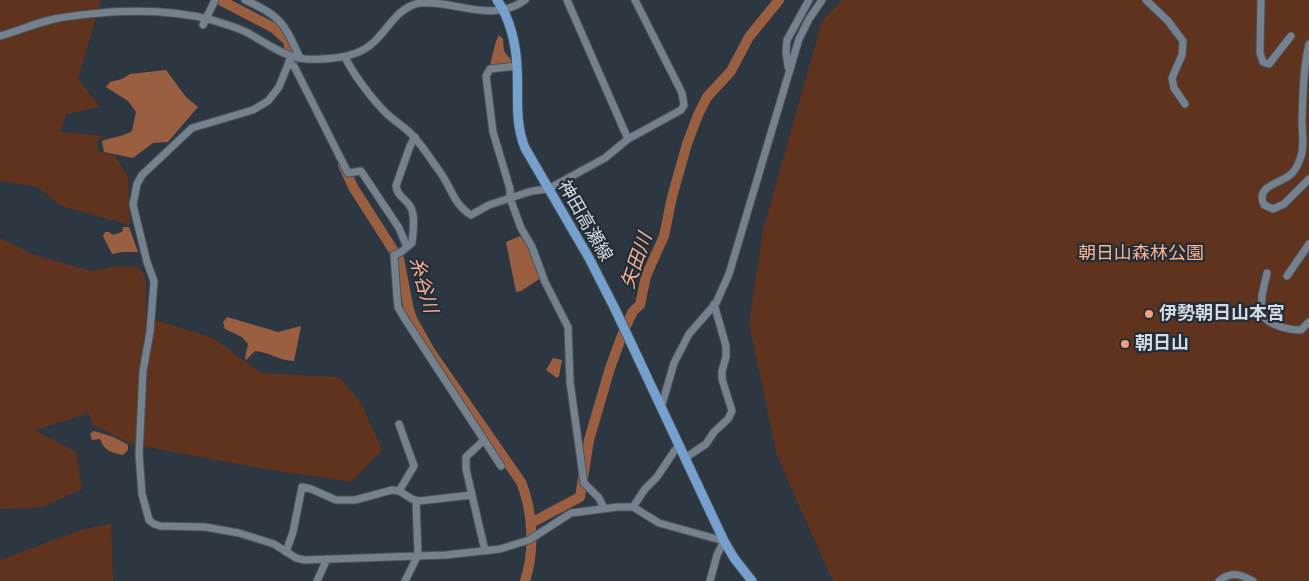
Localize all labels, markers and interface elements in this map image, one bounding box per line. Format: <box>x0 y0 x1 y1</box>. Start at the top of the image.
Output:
street label: 神田高瀬線 <box>553 177 617 265</box>
water label: 矢田川 <box>617 230 657 292</box>
park label: 朝日山森林公園 <box>1078 243 1204 265</box>
water label: 糸谷川 <box>404 254 442 316</box>
place label: 伊勢朝日山本宮 <box>1159 303 1285 325</box>
marker: 伊勢朝日山本宮 <box>1143 308 1155 320</box>
place label: 朝日山 <box>1135 333 1189 355</box>
marker: 朝日山 <box>1119 338 1131 350</box>

